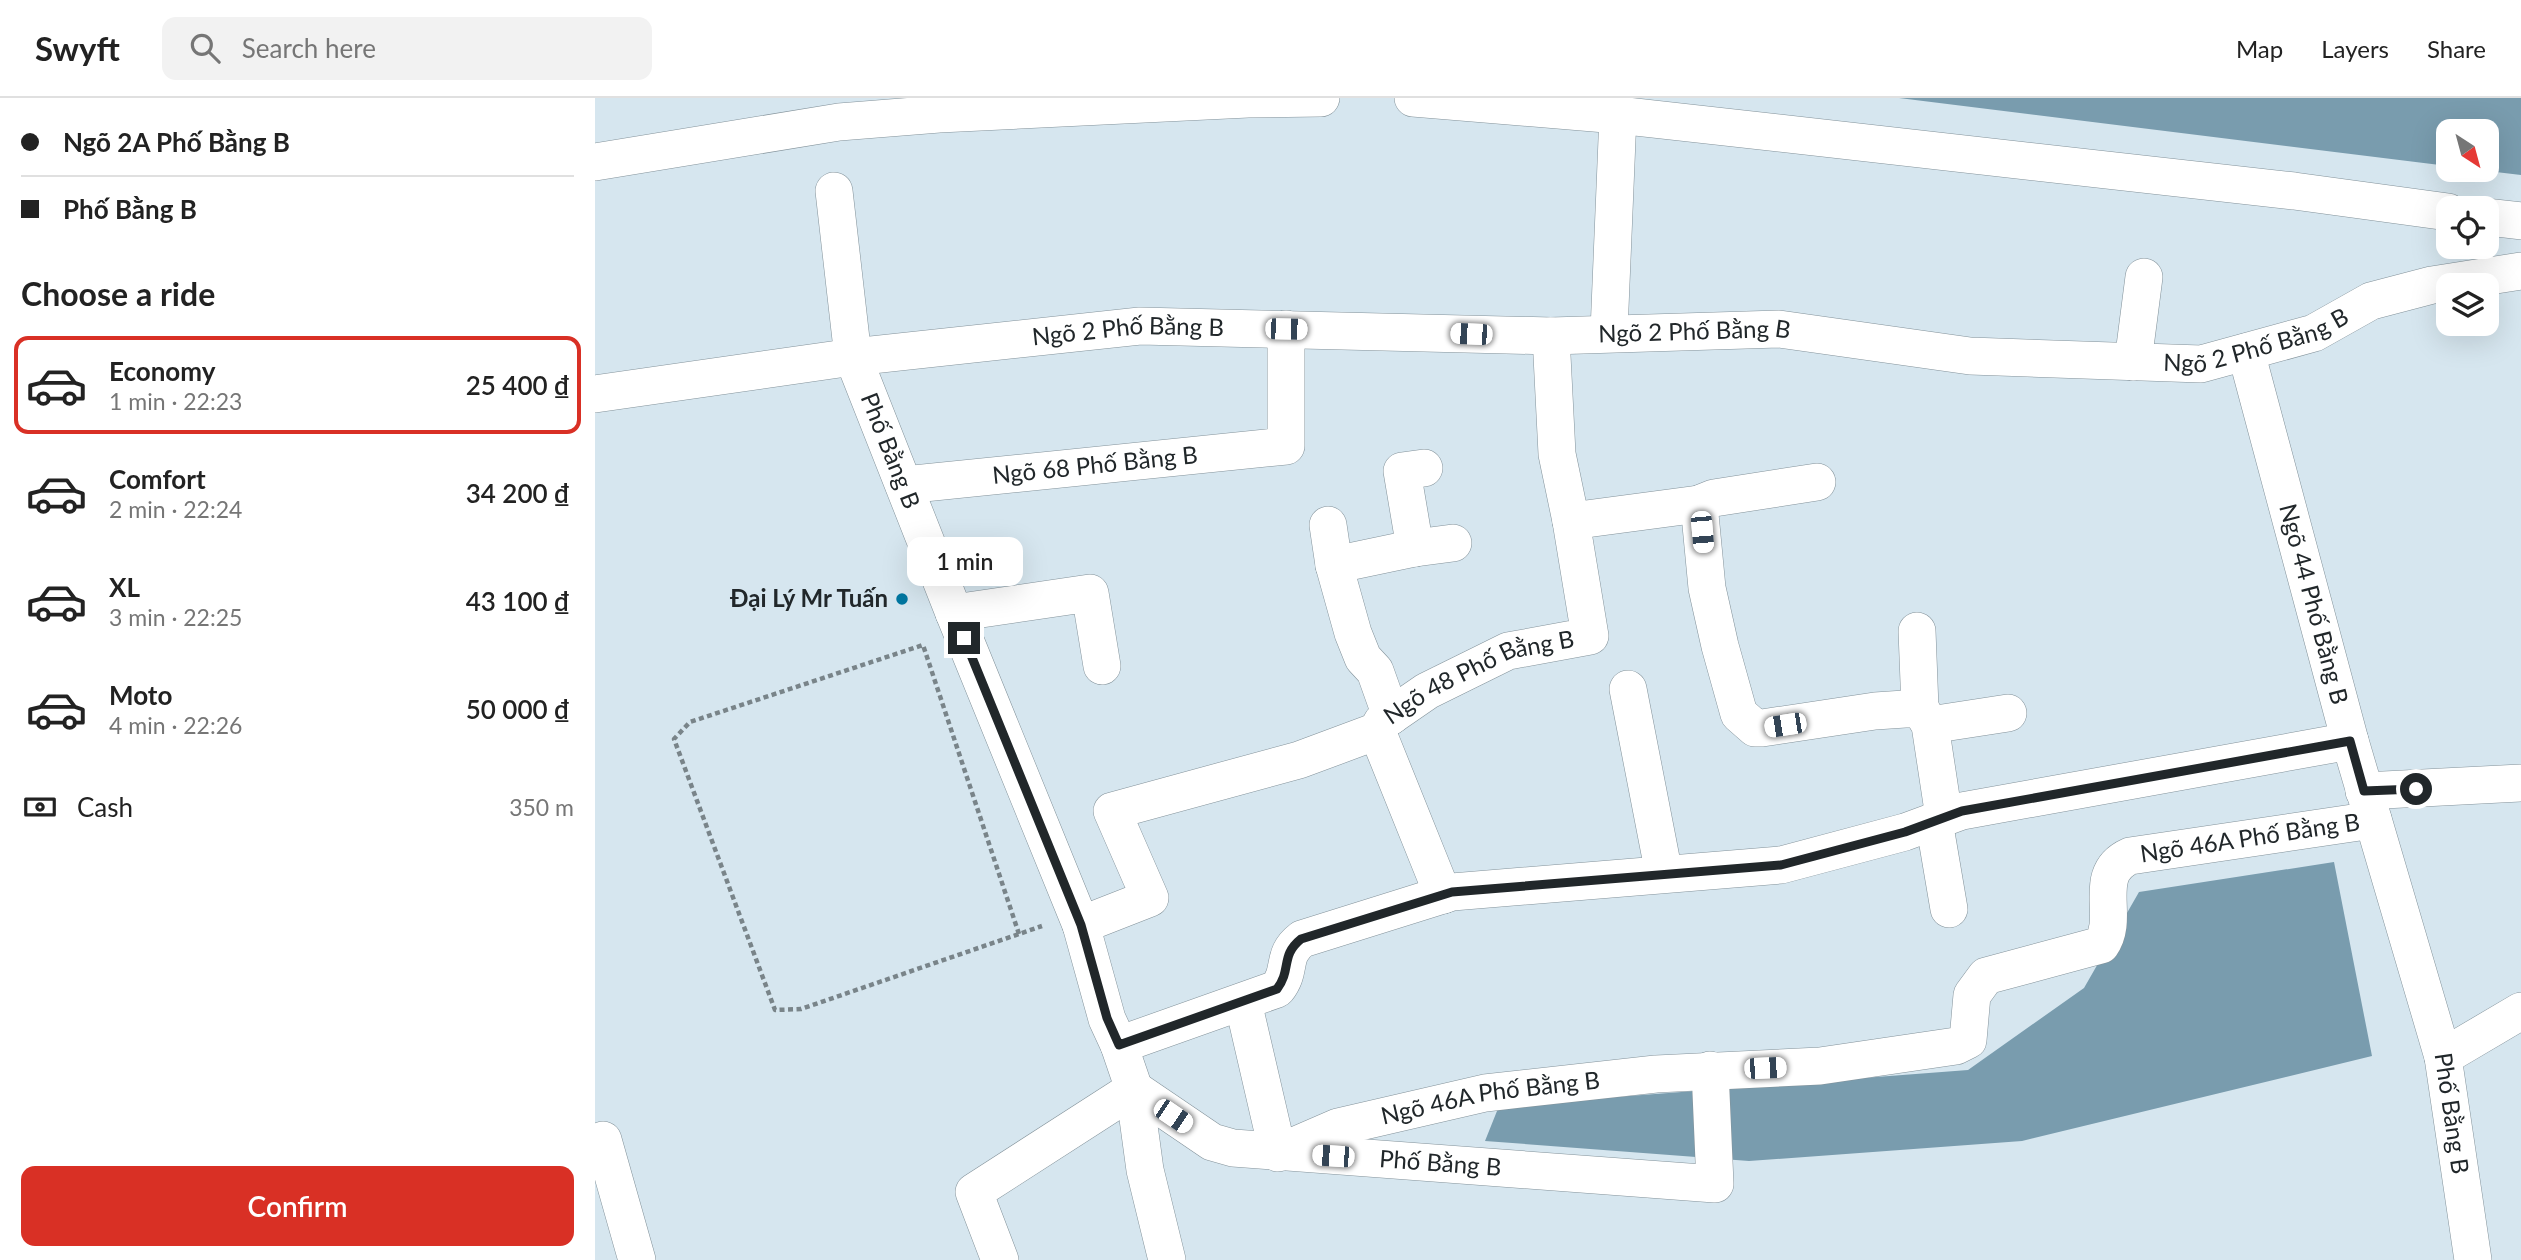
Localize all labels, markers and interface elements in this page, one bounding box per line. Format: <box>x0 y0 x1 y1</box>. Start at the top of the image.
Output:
search box <box>162 17 652 80</box>
text: Swyft <box>35 28 120 68</box>
icon: search <box>186 29 224 67</box>
text: Search here <box>242 32 376 64</box>
text: Map <box>2236 34 2283 63</box>
text: Layers <box>2321 34 2389 63</box>
text: Share <box>2427 34 2486 63</box>
north arrow <box>2436 119 2499 182</box>
map controls <box>2436 119 2499 336</box>
text: Ngõ 2A Phố Bằng B <box>63 126 290 158</box>
text: Phố Bằng B <box>63 193 197 225</box>
button: locate <box>2436 196 2499 259</box>
button: layers <box>2436 273 2499 336</box>
text: Choose a ride <box>21 274 215 313</box>
street label: Ngõ 2 Phố Bằng B <box>2163 301 2353 377</box>
street label: Ngõ 2 Phố Bằng B <box>1030 310 1224 351</box>
street label: Ngõ 2 Phố Bằng B <box>1598 313 1793 348</box>
car <box>1265 318 1308 340</box>
car <box>1450 323 1493 345</box>
icon: car <box>25 354 88 417</box>
text: Economy <box>109 355 215 387</box>
text: 25 400 ₫ <box>466 369 570 401</box>
text: 1 min · 22:23 <box>109 387 242 415</box>
street label: Phố Bằng B <box>855 388 927 513</box>
street label: Ngõ 68 Phố Bằng B <box>991 439 1199 489</box>
icon: car <box>25 462 88 525</box>
text: Comfort <box>109 463 206 495</box>
text: 34 200 ₫ <box>466 477 570 509</box>
text: 2 min · 22:24 <box>109 495 242 523</box>
street label: Ngõ 44 Phố Bằng B <box>2274 500 2356 707</box>
car <box>1690 510 1715 554</box>
callout: 1 min <box>906 536 1022 586</box>
text: 1 min <box>937 547 993 575</box>
icon: car <box>25 570 88 633</box>
text: XL <box>109 571 140 603</box>
place label: Đại Lý Mr Tuấn <box>729 583 888 612</box>
text: 43 100 ₫ <box>466 585 570 617</box>
marker: Đại Lý Mr Tuấn <box>894 591 910 607</box>
text: 3 min · 22:25 <box>109 603 242 631</box>
route end <box>948 622 980 654</box>
street label: Ngõ 48 Phố Bằng B <box>1377 623 1576 730</box>
icon: car <box>25 678 88 741</box>
text: Moto <box>109 679 172 711</box>
text: 50 000 ₫ <box>466 693 570 725</box>
text: 4 min · 22:26 <box>109 711 242 739</box>
car <box>1763 711 1808 739</box>
route start <box>2400 773 2432 805</box>
icon: cash <box>21 788 59 826</box>
text: Cash <box>77 791 133 823</box>
text: 350 m <box>509 793 574 821</box>
street label: Ngõ 46A Phố Bằng B <box>2138 806 2362 867</box>
street label: Phố Bằng B <box>2430 1050 2476 1176</box>
car <box>1744 1057 1787 1079</box>
street label: Ngõ 46A Phố Bằng B <box>1378 1064 1601 1130</box>
car <box>1150 1096 1197 1136</box>
street label: Phố Bằng B <box>1378 1143 1502 1181</box>
car <box>1312 1144 1355 1168</box>
button: Confirm <box>21 1166 574 1246</box>

